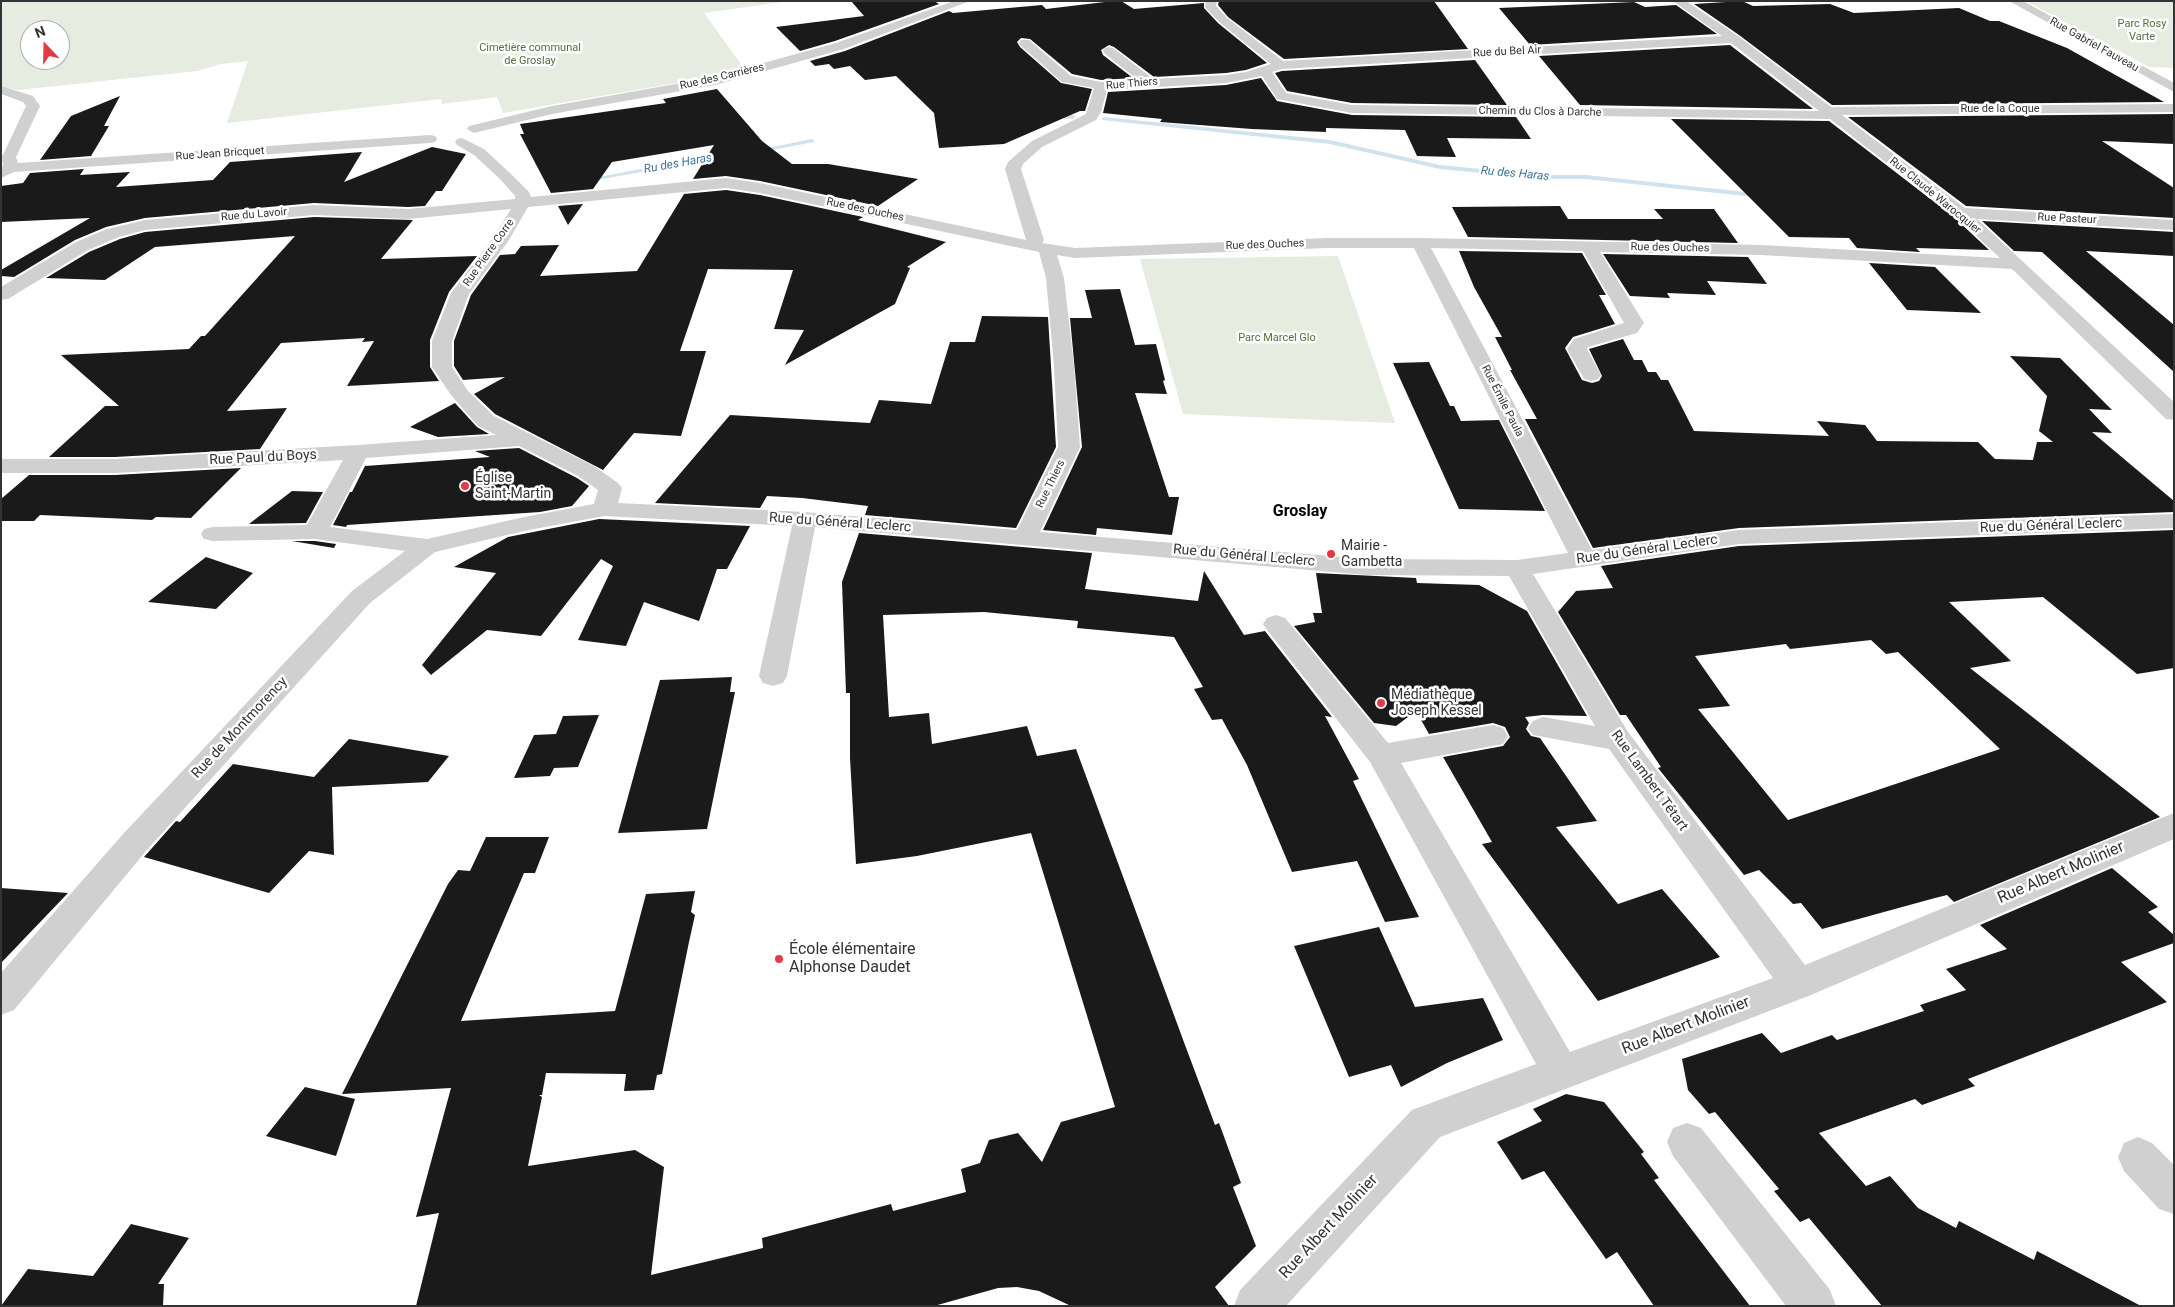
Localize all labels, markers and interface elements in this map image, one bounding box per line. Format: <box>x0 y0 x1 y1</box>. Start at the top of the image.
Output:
street label: Rue Gabriel Fauveau <box>2047 15 2141 75</box>
park label: Parc Rosy Varte <box>2118 17 2166 43</box>
north arrow <box>20 20 70 70</box>
text: N <box>32 23 47 41</box>
park label: Cimetière communal de Groslay <box>479 41 581 67</box>
street label: Rue du Bel Air <box>1473 44 1541 60</box>
street label: Rue des Carrières <box>679 61 765 93</box>
street label: Rue Thiers <box>1106 75 1158 93</box>
street label: Rue de la Coque <box>1960 102 2040 116</box>
street label: Chemin du Clos à Darche <box>1478 104 1602 120</box>
street label: Rue Jean Bricquet <box>175 144 265 164</box>
water label: Ru des Haras <box>643 151 713 177</box>
street label: Rue Claude Warocquier <box>1887 155 1983 237</box>
water label: Ru des Haras <box>1480 164 1550 184</box>
street label: Rue des Ouches <box>825 195 905 225</box>
street label: Rue du Lavoir <box>220 206 288 224</box>
street label: Rue Pasteur <box>2037 211 2097 227</box>
street label: Rue Pierre Corre <box>461 217 517 289</box>
street label: Rue des Ouches <box>1225 237 1305 253</box>
street label: Rue des Ouches <box>1630 241 1710 255</box>
park label: Parc Marcel Glo <box>1238 331 1316 345</box>
street label: Rue Émile Paula <box>1478 363 1526 439</box>
street label: Rue Paul du Boys <box>209 447 317 469</box>
street label: Rue Thiers <box>1034 458 1068 510</box>
place label: Église Saint-Martin <box>475 470 551 502</box>
marker: Église Saint-Martin <box>459 480 471 492</box>
district label: Groslay <box>1273 502 1327 522</box>
street label: Rue du Général Leclerc <box>768 510 912 536</box>
street label: Rue du Général Leclerc <box>1980 515 2122 537</box>
street label: Rue du Général Leclerc <box>1575 532 1719 568</box>
place label: Mairie - Gambetta <box>1341 538 1402 570</box>
street label: Rue du Général Leclerc <box>1172 541 1316 571</box>
marker: Mairie - Gambetta <box>1325 548 1337 560</box>
street label: Rue de Montmorency <box>189 674 291 782</box>
place label: Médiathèque Joseph Kessel <box>1391 687 1482 720</box>
marker: Médiathèque Joseph Kessel <box>1375 697 1387 709</box>
street label: Rue Lambert Tétart <box>1607 727 1691 835</box>
street label: Rue Albert Molinier <box>1995 838 2127 908</box>
place label: École élémentaire Alphonse Daudet <box>789 940 916 978</box>
marker: École élémentaire Alphonse Daudet <box>773 953 785 965</box>
street label: Rue Albert Molinier <box>1619 993 1753 1059</box>
street label: Rue Albert Molinier <box>1276 1171 1382 1283</box>

